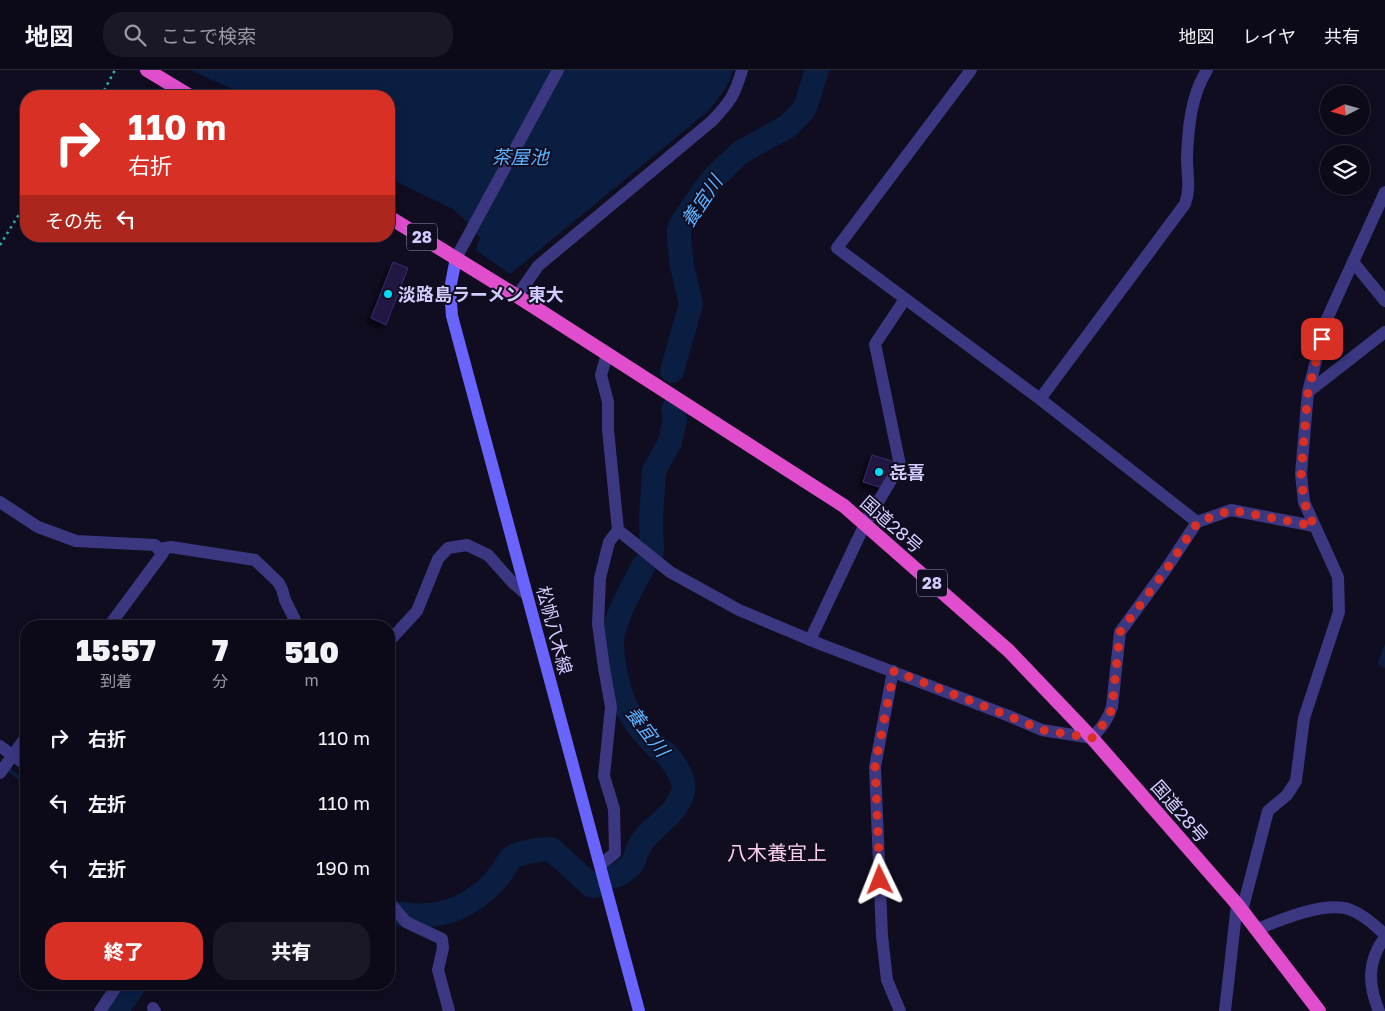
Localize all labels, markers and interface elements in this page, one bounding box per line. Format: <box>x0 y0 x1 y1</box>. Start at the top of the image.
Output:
search box <box>103 12 453 57</box>
text: 地図 <box>25 21 73 50</box>
icon: search <box>121 21 149 49</box>
text: ここで検索 <box>161 24 256 47</box>
text: 地図 <box>1179 25 1215 47</box>
text: レイヤ <box>1243 25 1296 47</box>
text: 共有 <box>1324 25 1360 47</box>
north arrow <box>1320 85 1370 135</box>
map controls <box>1320 85 1370 195</box>
text: 110 m <box>128 106 226 148</box>
icon: right <box>45 110 110 175</box>
water label: 茶屋池 <box>491 145 550 168</box>
button: layers <box>1320 145 1370 195</box>
text: 右折 <box>128 152 172 179</box>
water label: 養宜川 <box>676 169 728 231</box>
icon: left <box>112 205 140 233</box>
text: その先 <box>45 209 102 232</box>
road number: 28 <box>407 224 437 250</box>
place label: 淡路島ラーメン 東大 <box>398 283 564 305</box>
marker: 淡路島ラーメン 東大 <box>382 288 394 300</box>
pin <box>1301 318 1343 360</box>
icon: arrive <box>1308 325 1336 353</box>
place label: 㐂喜 <box>889 461 925 483</box>
marker: 㐂喜 <box>873 466 885 478</box>
street label: 国道28号 <box>856 491 928 557</box>
road number: 28 <box>917 569 947 596</box>
street label: 松帆八木線 <box>533 584 577 676</box>
text: 15:57 <box>76 632 156 668</box>
text: 7 <box>212 632 228 668</box>
text: 510 <box>284 634 339 670</box>
text: m <box>305 670 319 690</box>
text: 到着 <box>100 671 132 691</box>
text: 分 <box>212 671 228 691</box>
water label: 養宜川 <box>622 701 676 762</box>
icon: right <box>45 724 73 752</box>
text: 110 m <box>318 726 370 749</box>
text: 右折 <box>88 727 126 750</box>
street label: 国道28号 <box>1147 775 1213 847</box>
icon: left <box>45 789 73 817</box>
text: 110 m <box>318 791 370 814</box>
text: 左折 <box>88 792 126 815</box>
district label: 八木養宜上 <box>727 840 827 864</box>
position arrow <box>853 853 905 905</box>
icon: left <box>45 854 73 882</box>
text: 190 m <box>316 856 370 879</box>
text: 左折 <box>88 857 126 880</box>
button: 終了 <box>45 922 203 980</box>
button: 共有 <box>213 922 370 980</box>

